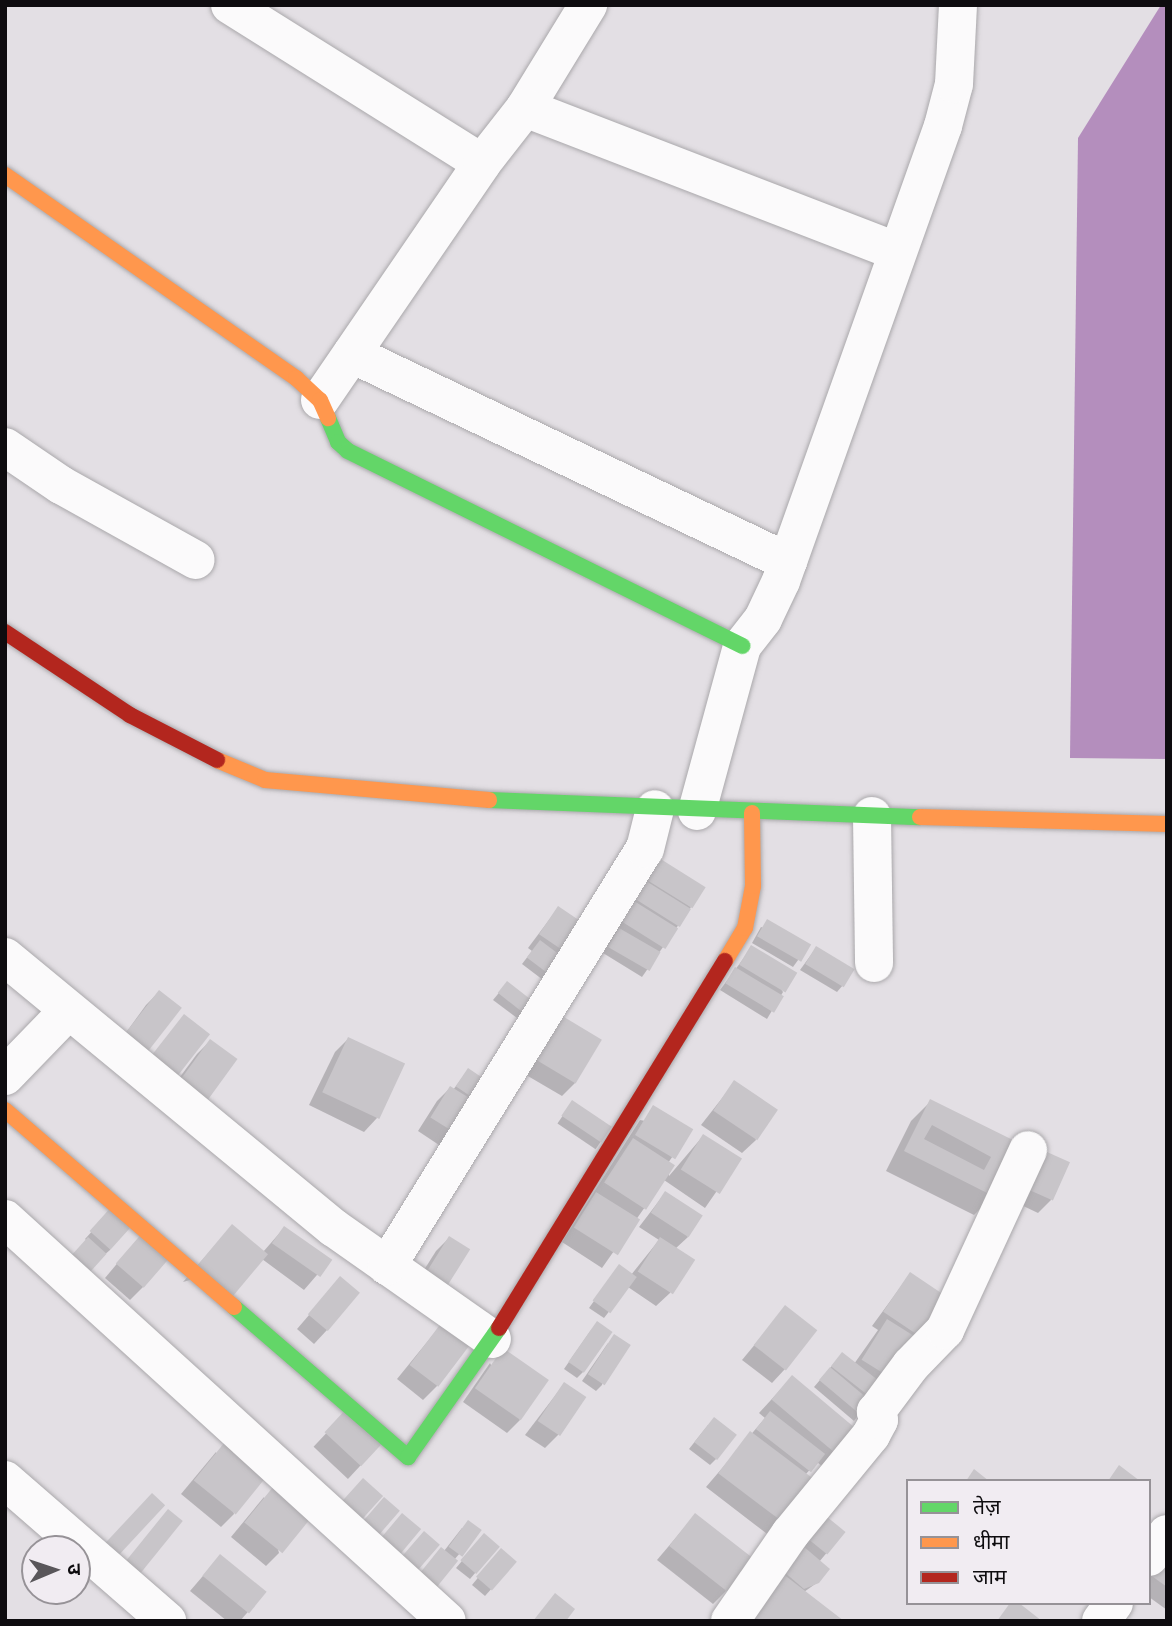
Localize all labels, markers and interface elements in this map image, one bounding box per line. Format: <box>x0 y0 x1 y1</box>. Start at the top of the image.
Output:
legend <box>906 1479 1151 1605</box>
text: तेज़ <box>973 1493 1001 1518</box>
text: धीमा <box>973 1528 1009 1553</box>
north arrow <box>21 1535 91 1605</box>
text: उ <box>64 1563 87 1575</box>
text: जाम <box>973 1563 1007 1588</box>

